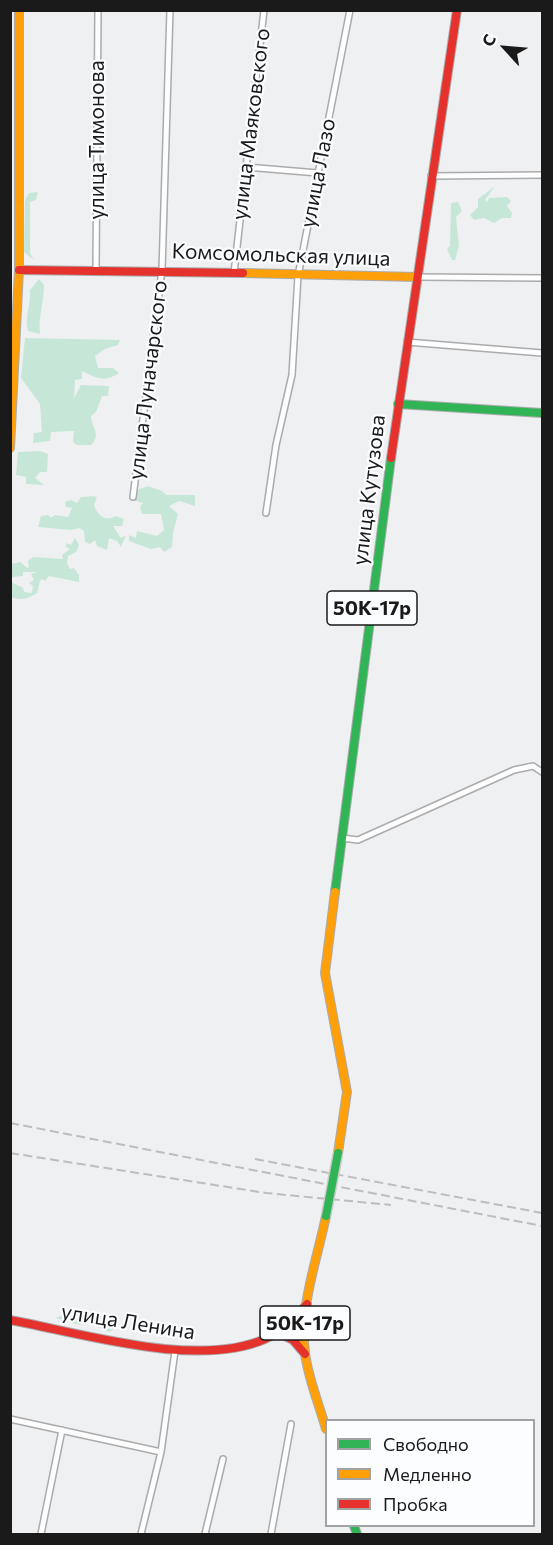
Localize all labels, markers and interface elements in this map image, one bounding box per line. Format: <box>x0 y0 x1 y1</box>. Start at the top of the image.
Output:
north arrow <box>475 18 535 78</box>
street label: улица Маяковского <box>227 27 275 221</box>
text: С <box>477 31 499 49</box>
street label: улица Тимонова <box>84 60 110 220</box>
street label: улица Лазо <box>295 116 341 230</box>
street label: Комсомольская улица <box>171 239 391 271</box>
street label: улица Луначарского <box>123 279 173 481</box>
street label: улица Кутузова <box>347 413 391 567</box>
road number: 50К-17р <box>327 591 417 625</box>
street label: улица Ленина <box>59 1299 197 1345</box>
road number: 50К-17р <box>260 1306 350 1340</box>
legend <box>325 1419 535 1527</box>
text: Свободно <box>383 1433 469 1455</box>
text: Медленно <box>383 1463 472 1485</box>
text: Пробка <box>383 1493 448 1515</box>

